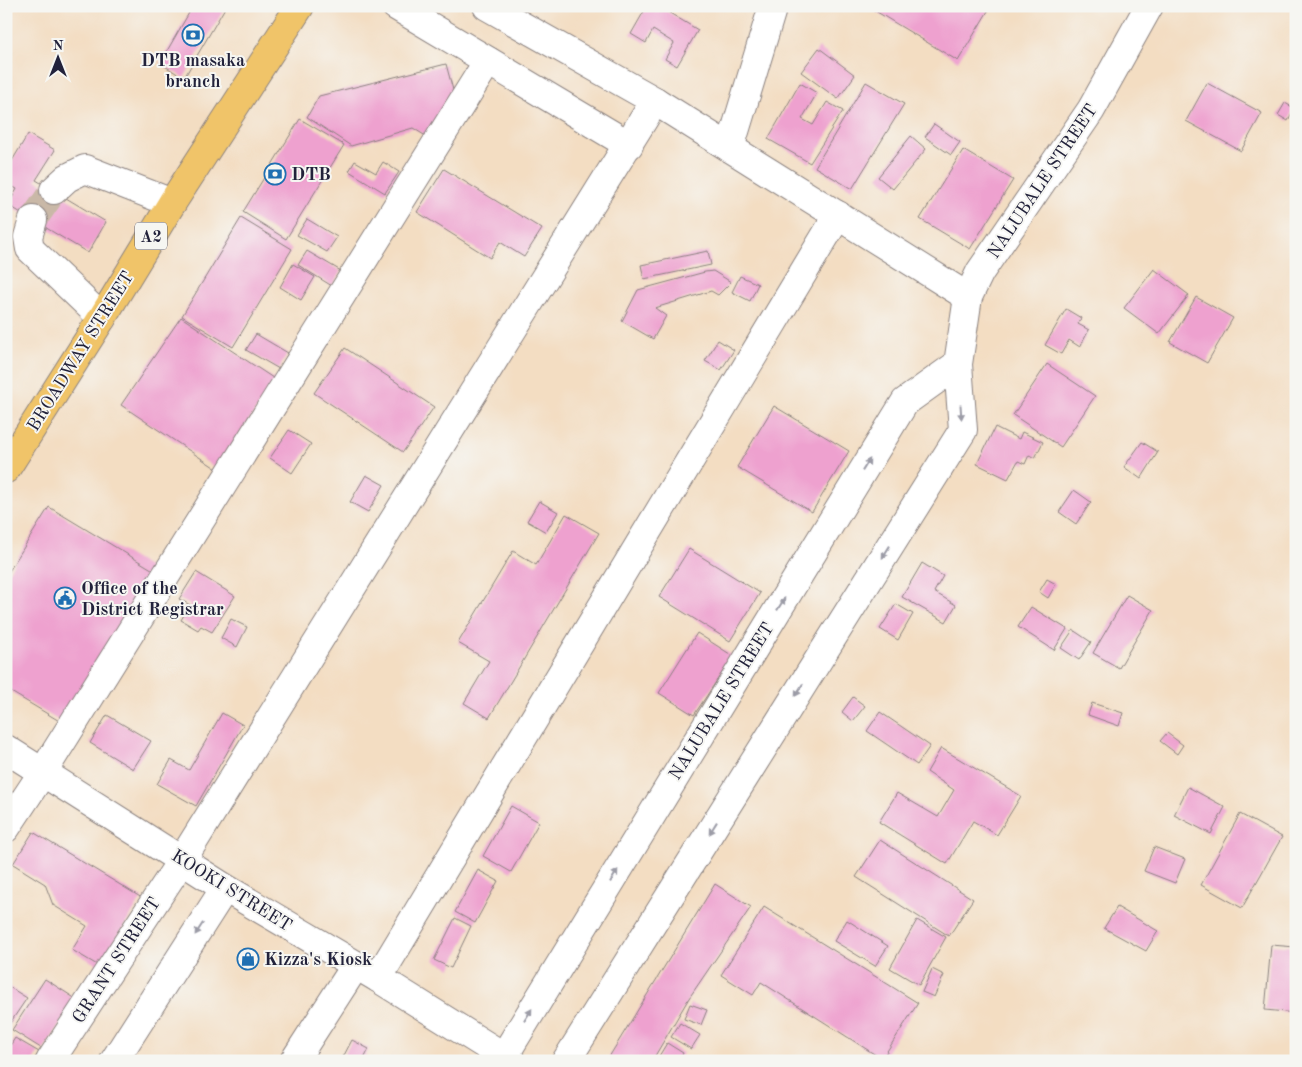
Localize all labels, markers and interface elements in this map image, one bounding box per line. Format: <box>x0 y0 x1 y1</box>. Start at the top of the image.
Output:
bank icon: DTB masaka branch <box>181 23 205 47</box>
north arrow <box>32 32 82 82</box>
text: N <box>53 39 64 53</box>
place label: DTB masaka branch <box>141 52 245 91</box>
street label: NALUBALE STREET <box>985 101 1101 262</box>
bank icon: DTB <box>263 162 287 186</box>
place label: DTB <box>291 166 331 184</box>
road number: A2 <box>135 222 167 250</box>
street label: BROADWAY STREET <box>24 268 137 435</box>
one-way arrow <box>958 405 966 421</box>
one-way arrow <box>862 459 871 472</box>
one-way arrow <box>881 546 890 559</box>
place label: Office of the District Registrar <box>81 580 224 619</box>
public building icon: Office of the District Registrar <box>53 586 77 610</box>
one-way arrow <box>777 597 786 610</box>
street label: NALUBALE STREET <box>666 620 778 783</box>
one-way arrow <box>794 683 804 697</box>
one-way arrow <box>708 821 717 834</box>
street label: KOOKI STREET <box>168 847 295 935</box>
one-way arrow <box>609 870 618 883</box>
street label: GRANT STREET <box>70 894 164 1027</box>
one-way arrow <box>194 922 204 935</box>
shop icon: Kizza's Kiosk <box>236 947 260 971</box>
place label: Kizza's Kiosk <box>264 951 372 969</box>
one-way arrow <box>524 1008 533 1021</box>

